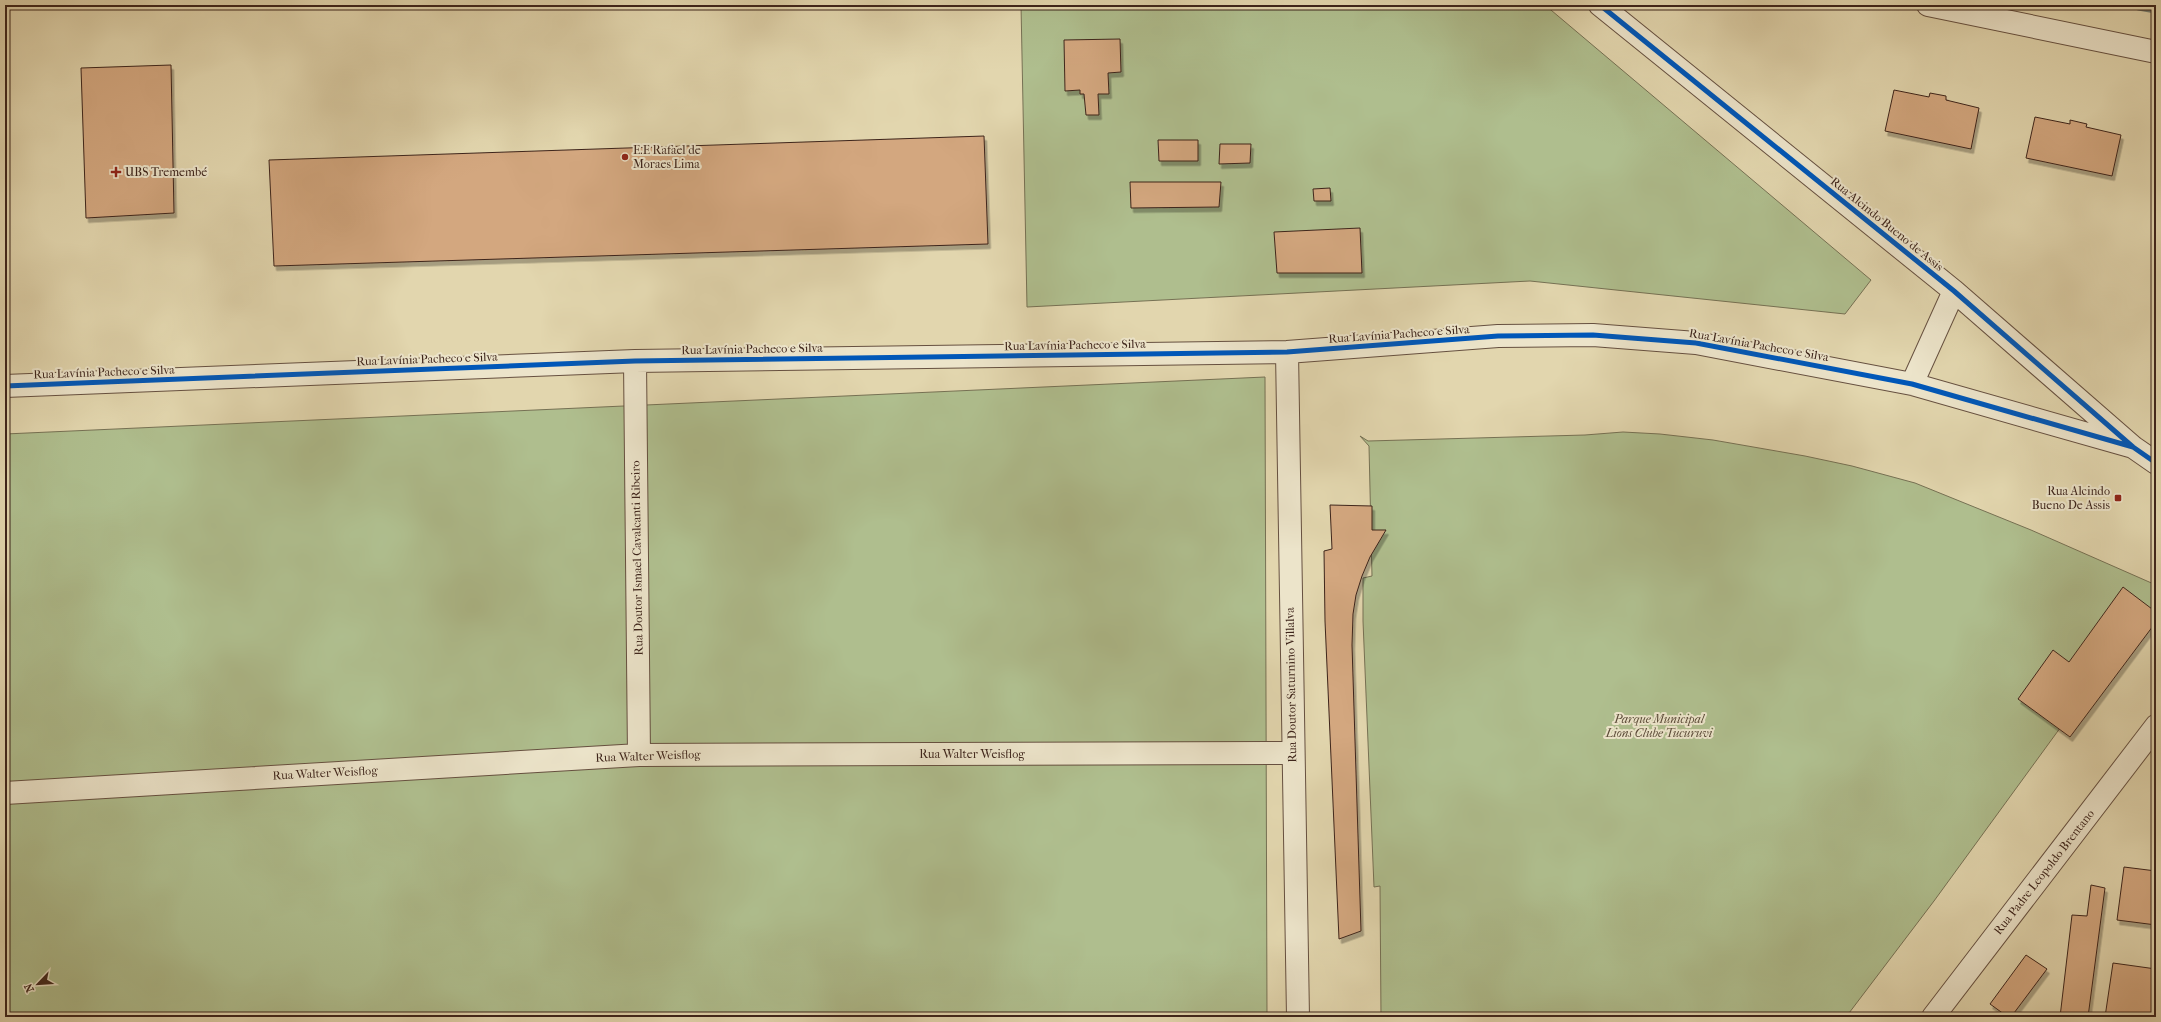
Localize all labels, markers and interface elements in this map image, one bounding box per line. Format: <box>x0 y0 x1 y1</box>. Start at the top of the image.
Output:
place label: E.E Rafael de Moraes Lima <box>633 143 701 171</box>
marker: E.E Rafael de Moraes Lima <box>620 152 630 162</box>
place label: UBS Tremembé <box>125 165 207 179</box>
marker: UBS Tremembé <box>110 166 122 178</box>
street label: Rua Alcindo Bueno de Assis <box>1828 174 1947 274</box>
street label: Rua Lavínia Pacheco e Silva <box>1328 322 1471 346</box>
street label: Rua Lavínia Pacheco e Silva <box>1688 326 1830 364</box>
street label: Rua Lavínia Pacheco e Silva <box>1004 337 1146 353</box>
street label: Rua Lavínia Pacheco e Silva <box>681 341 823 357</box>
street label: Rua Lavínia Pacheco e Silva <box>356 350 498 368</box>
street label: Rua Lavínia Pacheco e Silva <box>33 363 175 381</box>
street label: Rua Doutor Ismael Cavalcanti Ribeiro <box>628 460 646 656</box>
place label: Rua Alcindo Bueno De Assis <box>2032 484 2111 512</box>
marker: Rua Alcindo Bueno De Assis <box>2113 493 2123 503</box>
street label: Rua Doutor Saturnino Villalva <box>1283 607 1299 763</box>
park label: Parque Municipal Lions Clube Tucuruvi <box>1605 712 1714 740</box>
street label: Rua Walter Weisflog <box>595 747 701 765</box>
street label: Rua Walter Weisflog <box>919 747 1025 761</box>
street label: Rua Walter Weisflog <box>272 763 379 783</box>
street label: Rua Padre Leopoldo Brentano <box>1991 807 2097 937</box>
north arrow <box>18 964 58 1004</box>
text: N <box>21 981 37 995</box>

